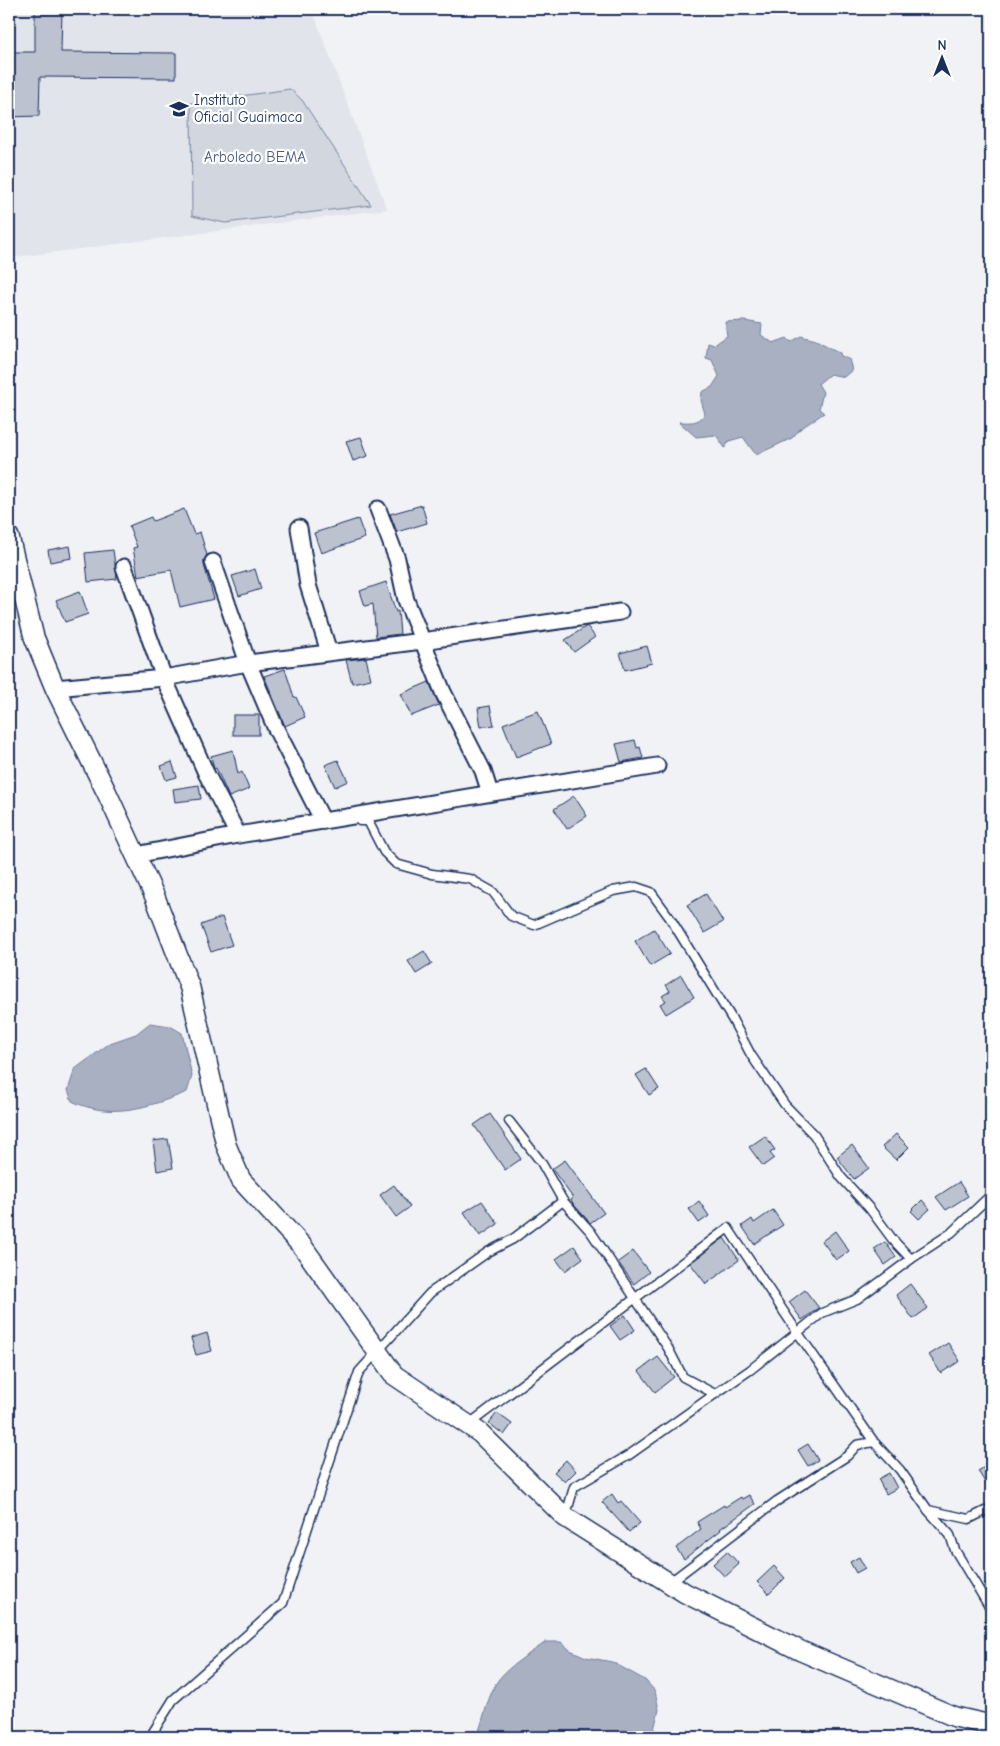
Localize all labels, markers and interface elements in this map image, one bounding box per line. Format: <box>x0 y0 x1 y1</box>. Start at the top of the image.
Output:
north arrow <box>918 32 968 82</box>
text: N <box>937 37 947 54</box>
place label: Instituto Oficial Guaimaca <box>194 91 303 126</box>
school or university icon: Instituto Oficial Guaimaca <box>168 98 190 120</box>
park label: Arboledo BEMA <box>204 148 306 166</box>

